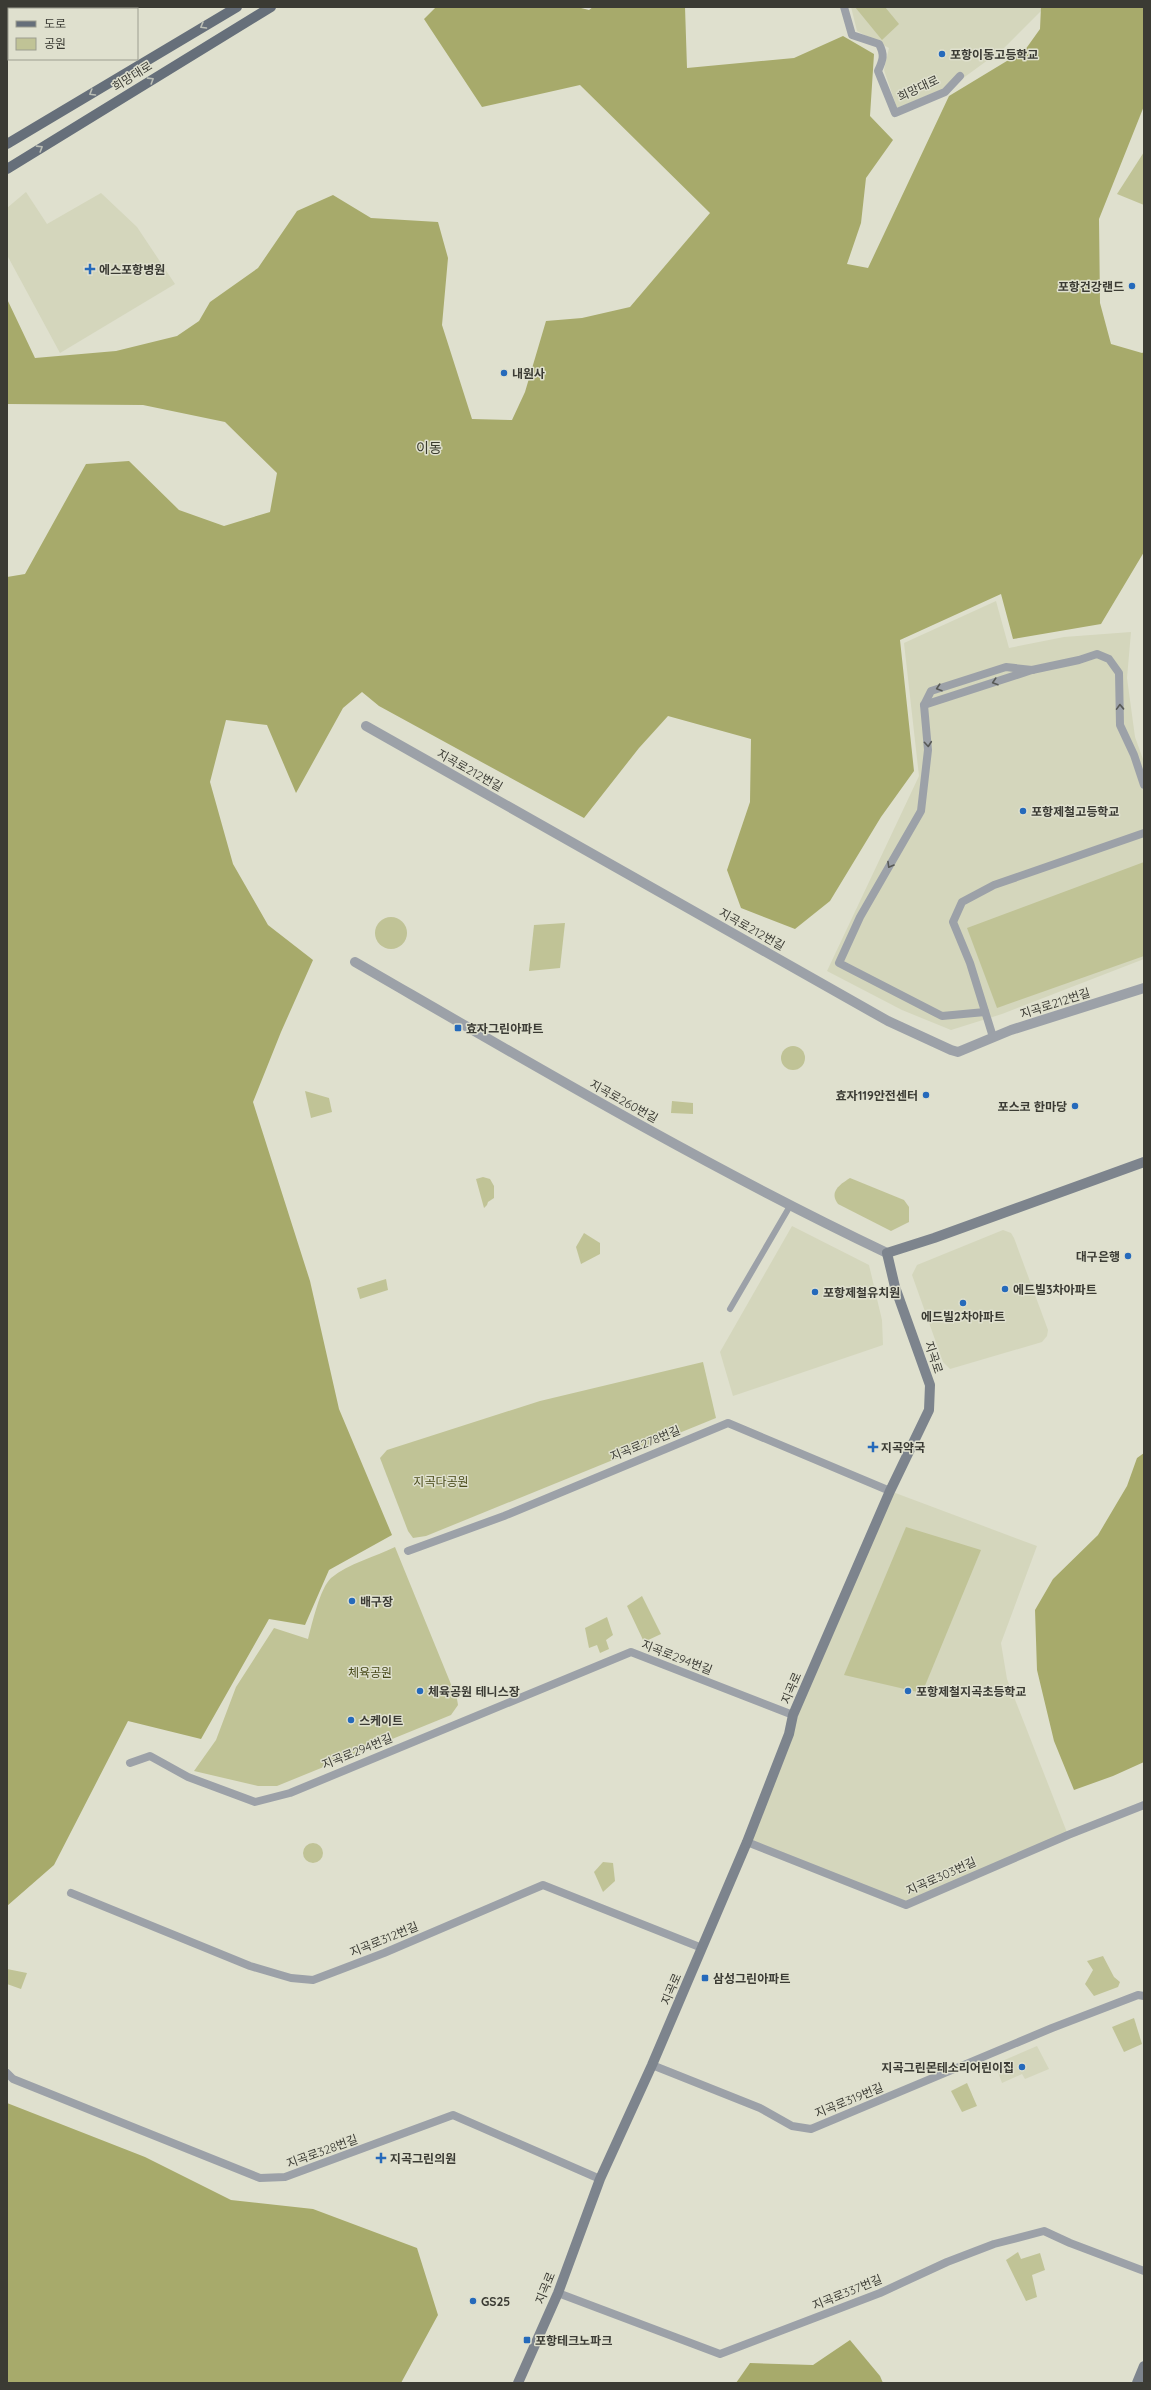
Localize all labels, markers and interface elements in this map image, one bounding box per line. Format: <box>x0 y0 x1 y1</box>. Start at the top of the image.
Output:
legend <box>8 8 138 60</box>
text: 도로 <box>44 16 66 31</box>
one-way arrow <box>200 22 207 29</box>
text: 공원 <box>44 36 66 51</box>
place label: 포항이동고등학교 <box>950 47 1038 62</box>
marker: 포항이동고등학교 <box>937 49 947 59</box>
street label: 희망대로 <box>109 58 155 94</box>
street label: 희망대로 <box>895 72 941 104</box>
one-way arrow <box>147 77 154 85</box>
one-way arrow <box>89 88 96 96</box>
one-way arrow <box>36 145 43 153</box>
place label: 에스포항병원 <box>99 262 165 277</box>
marker: 에스포항병원 <box>84 263 96 275</box>
place label: 포항건강랜드 <box>1058 279 1124 294</box>
marker: 포항건강랜드 <box>1127 281 1137 291</box>
place label: 내원사 <box>512 366 545 381</box>
marker: 내원사 <box>499 368 509 378</box>
district label: 이동 <box>416 439 442 457</box>
one-way arrow <box>991 677 998 686</box>
one-way arrow <box>936 684 943 692</box>
one-way arrow <box>1116 704 1124 710</box>
one-way arrow <box>923 741 932 747</box>
street label: 지곡로212번길 <box>434 746 506 794</box>
place label: 포항제철고등학교 <box>1031 804 1119 819</box>
marker: 포항제철고등학교 <box>1018 806 1028 816</box>
one-way arrow <box>888 861 895 868</box>
street label: 지곡로212번길 <box>716 905 788 953</box>
street label: 지곡로212번길 <box>1018 985 1092 1021</box>
place label: 효자그린아파트 <box>466 1021 543 1036</box>
marker: 효자그린아파트 <box>453 1023 463 1033</box>
street label: 지곡로260번길 <box>587 1076 661 1126</box>
place label: 효자119안전센터 <box>836 1088 918 1103</box>
marker: 효자119안전센터 <box>921 1090 931 1100</box>
place label: 포스코 한마당 <box>997 1099 1067 1114</box>
marker: 포스코 한마당 <box>1070 1101 1080 1111</box>
place label: 대구은행 <box>1076 1249 1120 1264</box>
marker: 대구은행 <box>1123 1251 1133 1261</box>
place label: 에드빌3차아파트 <box>1013 1282 1097 1297</box>
marker: 에드빌3차아파트 <box>1000 1284 1010 1294</box>
place label: 포항제철유치원 <box>823 1285 900 1300</box>
marker: 포항제철유치원 <box>810 1287 820 1297</box>
marker: 에드빌2차아파트 <box>958 1298 968 1308</box>
place label: 에드빌2차아파트 <box>921 1309 1005 1324</box>
street label: 지곡로 <box>922 1339 946 1375</box>
street label: 지곡로278번길 <box>608 1422 682 1464</box>
place label: 지곡약국 <box>881 1440 925 1455</box>
marker: 지곡약국 <box>868 1442 878 1452</box>
park label: 지곡다공원 <box>413 1474 469 1489</box>
place label: 배구장 <box>360 1594 393 1609</box>
marker: 배구장 <box>347 1596 357 1606</box>
street label: 지곡로294번길 <box>639 1637 715 1677</box>
park label: 체육공원 <box>348 1665 392 1680</box>
street label: 지곡로 <box>778 1670 804 1706</box>
place label: 체육공원 테니스장 <box>428 1684 520 1699</box>
place label: 포항제철지곡초등학교 <box>916 1684 1026 1699</box>
marker: 체육공원 테니스장 <box>415 1686 425 1696</box>
marker: 포항제철지곡초등학교 <box>903 1686 913 1696</box>
place label: 스케이트 <box>359 1713 403 1728</box>
marker: 스케이트 <box>346 1715 356 1725</box>
street label: 지곡로294번길 <box>319 1730 395 1772</box>
street label: 지곡로303번길 <box>904 1854 978 1898</box>
street label: 지곡로312번길 <box>348 1918 420 1960</box>
street label: 지곡로 <box>658 1971 684 2007</box>
place label: 삼성그린아파트 <box>713 1971 790 1986</box>
marker: 삼성그린아파트 <box>700 1973 710 1983</box>
place label: 지곡그린몬테소리어린이집 <box>882 2060 1014 2075</box>
marker: 지곡그린몬테소리어린이집 <box>1017 2062 1027 2072</box>
street label: 지곡로319번길 <box>813 2079 885 2121</box>
street label: 지곡로328번길 <box>284 2131 360 2171</box>
place label: 지곡그린의원 <box>390 2151 456 2166</box>
marker: 지곡그린의원 <box>375 2152 387 2164</box>
street label: 지곡로 <box>532 2270 558 2306</box>
street label: 지곡로337번길 <box>810 2271 884 2313</box>
place label: GS25 <box>481 2294 510 2309</box>
marker: GS25 <box>468 2296 478 2306</box>
place label: 포항테크노파크 <box>535 2333 612 2348</box>
marker: 포항테크노파크 <box>522 2335 532 2345</box>

